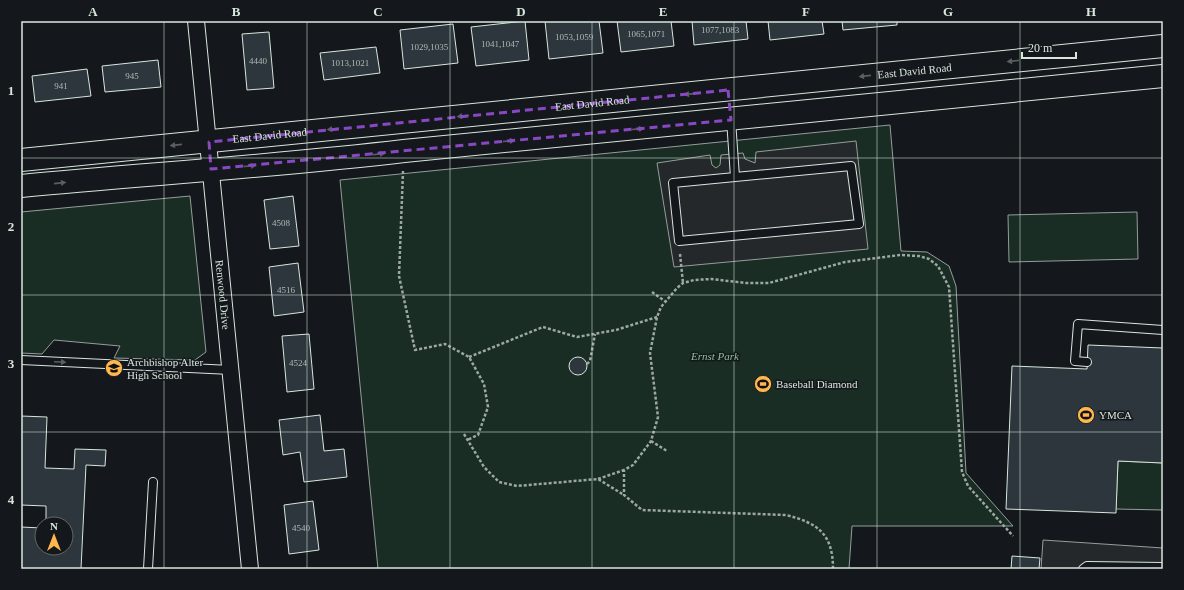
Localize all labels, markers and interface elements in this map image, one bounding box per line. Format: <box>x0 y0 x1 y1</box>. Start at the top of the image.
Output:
text: A <box>88 4 98 19</box>
text: B <box>232 4 241 19</box>
text: C <box>373 4 383 19</box>
text: D <box>516 4 526 19</box>
text: E <box>659 4 667 19</box>
text: F <box>802 4 810 19</box>
text: G <box>943 4 953 19</box>
text: H <box>1086 4 1096 19</box>
house number: 1077,1083 <box>701 25 740 35</box>
house number: 1065,1071 <box>627 29 665 39</box>
house number: 1053,1059 <box>555 32 594 42</box>
scale bar <box>1022 34 1076 60</box>
house number: 1041,1047 <box>481 39 520 49</box>
text: 20 m <box>1028 41 1053 55</box>
house number: 1029,1035 <box>410 42 449 52</box>
house number: 4440 <box>249 56 268 66</box>
house number: 1013,1021 <box>331 58 369 68</box>
one-way arrow <box>1007 58 1019 65</box>
street label: East David Road <box>877 61 953 80</box>
house number: 945 <box>125 71 139 81</box>
one-way arrow <box>859 73 871 79</box>
house number: 941 <box>54 81 68 91</box>
text: 1 <box>8 83 14 98</box>
one-way arrow <box>684 90 696 97</box>
street label: East David Road <box>554 93 630 113</box>
one-way arrow <box>457 113 469 120</box>
street label: East David Road <box>232 125 308 145</box>
one-way arrow <box>632 125 644 132</box>
one-way arrow <box>327 126 339 133</box>
one-way arrow <box>503 137 515 144</box>
one-way arrow <box>170 142 182 148</box>
one-way arrow <box>373 150 385 157</box>
one-way arrow <box>244 163 256 169</box>
one-way arrow <box>54 179 66 186</box>
house number: 4508 <box>272 218 291 228</box>
text: 2 <box>8 219 14 234</box>
street label: Renwood Drive <box>214 259 232 330</box>
house number: 4516 <box>277 285 296 295</box>
park label: Ernst Park <box>690 350 740 362</box>
text: 3 <box>8 356 15 371</box>
place label: Archbishop Alter High School <box>127 356 203 381</box>
school or university icon: Archbishop Alter High School <box>104 358 124 378</box>
house number: 4524 <box>289 358 308 368</box>
one-way arrow <box>54 359 67 365</box>
sports icon: Baseball Diamond <box>753 374 773 394</box>
place label: Baseball Diamond <box>776 378 858 390</box>
sports icon: YMCA <box>1076 405 1096 425</box>
place label: YMCA <box>1099 409 1132 421</box>
text: 4 <box>8 492 15 507</box>
north arrow <box>34 516 74 556</box>
text: N <box>50 520 58 532</box>
house number: 4540 <box>292 523 311 533</box>

